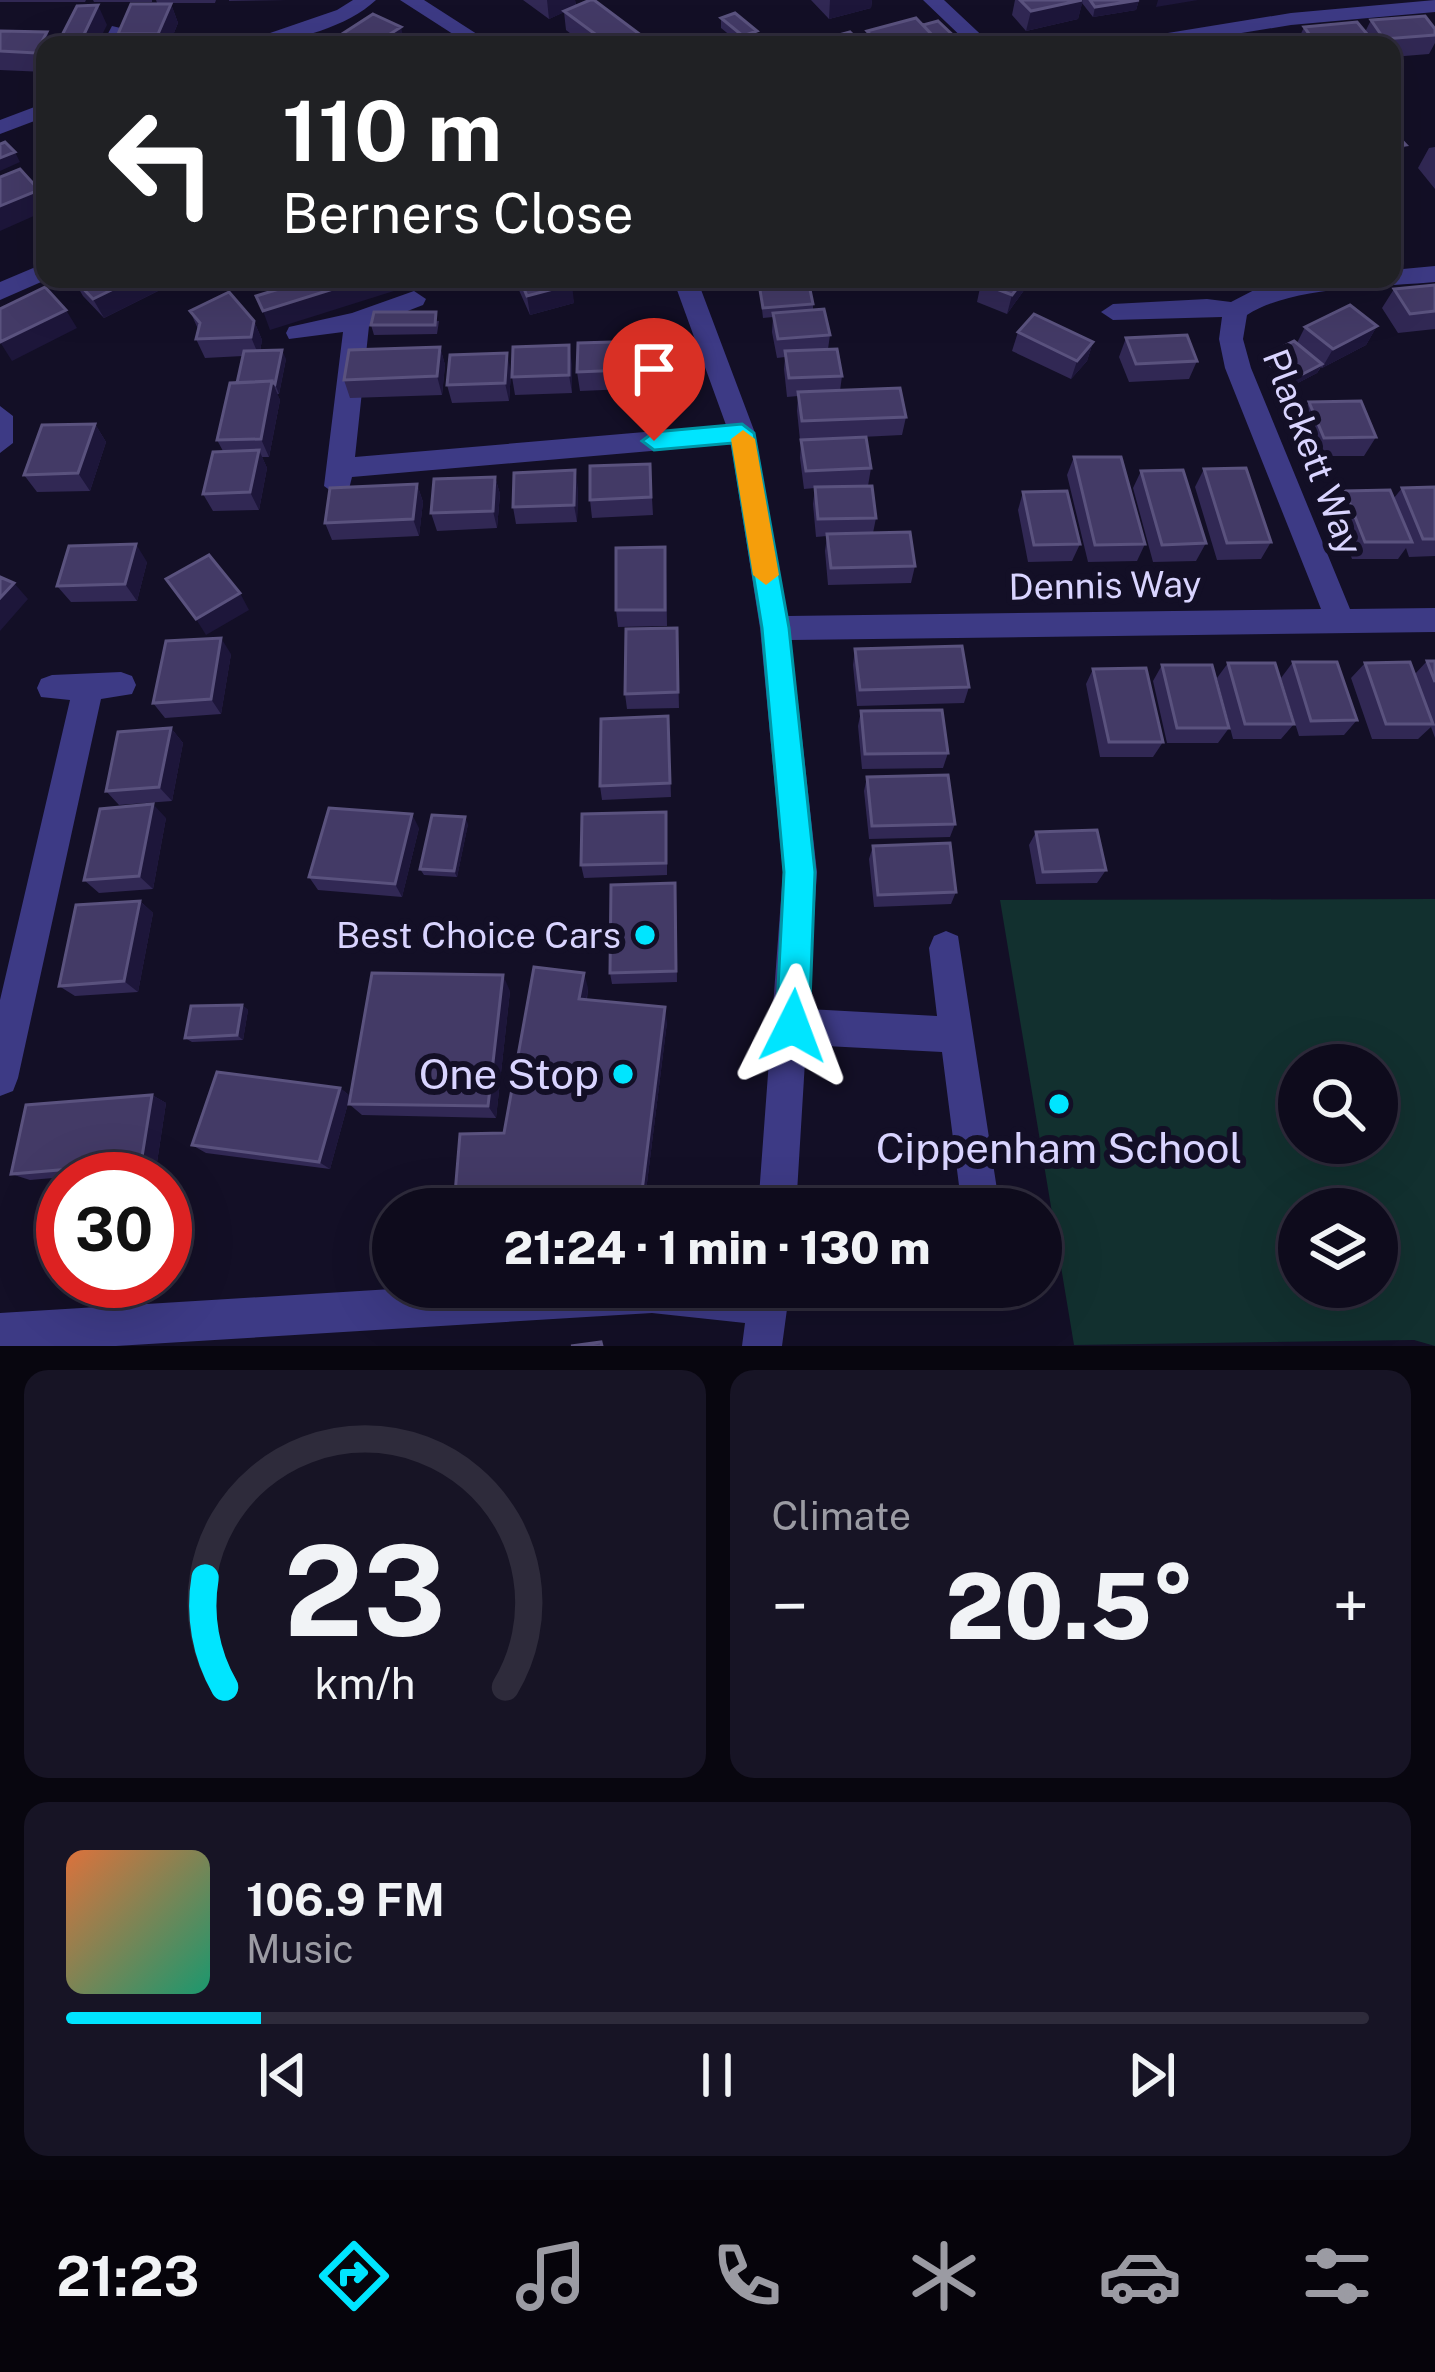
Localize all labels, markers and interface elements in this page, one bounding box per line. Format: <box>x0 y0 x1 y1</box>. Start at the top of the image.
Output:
text: 110 m <box>282 81 502 180</box>
icon: left <box>84 84 240 240</box>
text: Berners Close <box>282 182 634 245</box>
pin <box>603 318 705 441</box>
icon: arrive <box>621 336 687 402</box>
street label: Plackett Way <box>1254 343 1372 561</box>
street label: Dennis Way <box>1008 562 1202 608</box>
place label: Best Choice Cars <box>336 914 621 956</box>
marker: Best Choice Cars <box>632 922 658 948</box>
position arrow <box>730 963 856 1089</box>
map controls <box>1278 1044 1398 1308</box>
button: search <box>1278 1044 1398 1164</box>
place label: One Stop <box>419 1049 599 1098</box>
marker: One Stop <box>610 1061 636 1087</box>
marker: Cippenham School <box>1046 1091 1072 1117</box>
place label: Cippenham School <box>876 1123 1242 1172</box>
speed limit sign: 30 <box>36 1152 192 1308</box>
button: layers <box>1278 1188 1398 1308</box>
text: 21:24 · 1 min · 130 m <box>504 1221 930 1274</box>
text: Climate <box>772 1493 911 1539</box>
text: 23 <box>284 1517 446 1664</box>
text: 20.5° <box>946 1553 1195 1659</box>
text: − <box>772 1567 808 1645</box>
text: + <box>1332 1567 1369 1645</box>
text: km/h <box>314 1658 415 1709</box>
text: 106.9 FM <box>246 1873 445 1926</box>
text: Music <box>246 1926 354 1972</box>
icon: previous <box>250 2042 316 2108</box>
icon: pause <box>684 2042 750 2108</box>
icon: next <box>1119 2042 1185 2108</box>
icon: directions <box>312 2234 396 2318</box>
icon: music <box>509 2234 593 2318</box>
icon: phone <box>705 2234 789 2318</box>
icon: climate <box>902 2234 986 2318</box>
icon: car <box>1098 2234 1182 2318</box>
icon: filters <box>1295 2234 1379 2318</box>
text: 21:23 <box>56 2245 200 2308</box>

